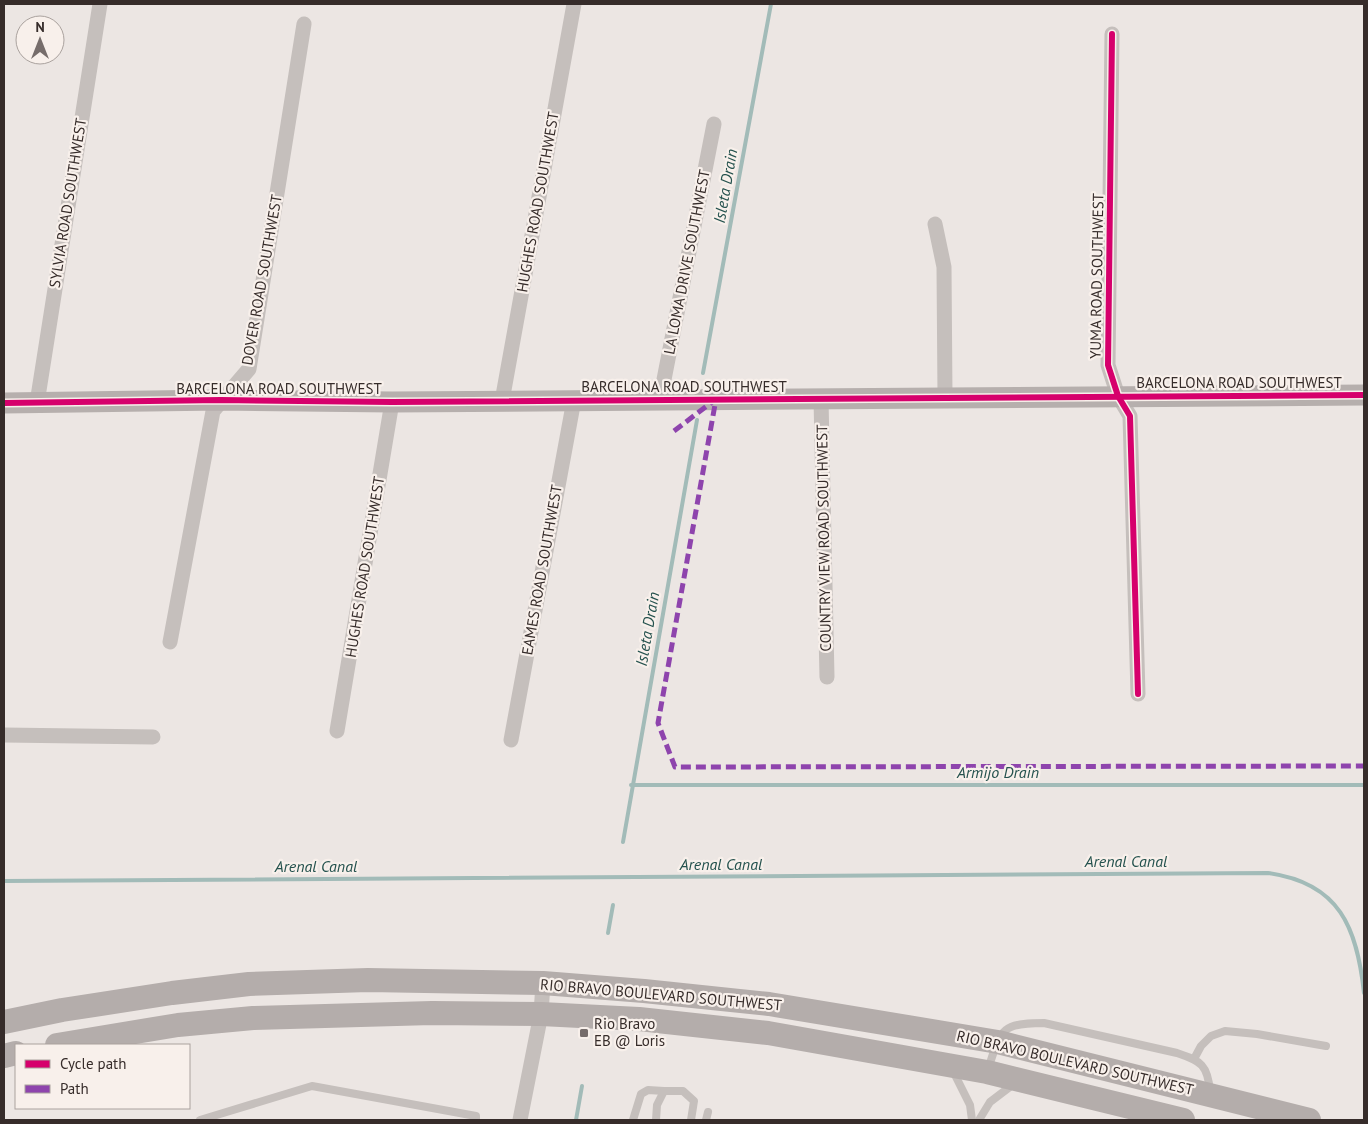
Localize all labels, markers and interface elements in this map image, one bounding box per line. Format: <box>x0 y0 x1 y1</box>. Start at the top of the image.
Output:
north arrow <box>15 15 65 65</box>
text: N <box>35 18 45 36</box>
street label: HUGHES ROAD SOUTHWEST <box>512 109 563 294</box>
street label: SYLVIA ROAD SOUTHWEST <box>45 116 90 289</box>
water label: Isleta Drain <box>709 147 741 225</box>
street label: LA LOMA DRIVE SOUTHWEST <box>659 167 714 356</box>
street label: DOVER ROAD SOUTHWEST <box>237 192 286 367</box>
street label: YUMA ROAD SOUTHWEST <box>1086 192 1107 359</box>
street label: BARCELONA ROAD SOUTHWEST <box>1136 373 1342 392</box>
street label: BARCELONA ROAD SOUTHWEST <box>581 377 787 396</box>
street label: BARCELONA ROAD SOUTHWEST <box>176 379 382 398</box>
street label: COUNTRY VIEW ROAD SOUTHWEST <box>812 424 835 652</box>
street label: HUGHES ROAD SOUTHWEST <box>341 474 388 659</box>
street label: EAMES ROAD SOUTHWEST <box>517 483 566 657</box>
water label: Isleta Drain <box>631 590 663 668</box>
water label: Armijo Drain <box>956 762 1039 782</box>
water label: Arenal Canal <box>1084 851 1168 871</box>
water label: Arenal Canal <box>679 854 763 874</box>
water label: Arenal Canal <box>274 856 358 876</box>
street label: RIO BRAVO BOULEVARD SOUTHWEST <box>539 974 783 1015</box>
place label: Rio Bravo EB @ Loris <box>594 1014 665 1050</box>
street label: RIO BRAVO BOULEVARD SOUTHWEST <box>955 1026 1196 1099</box>
marker: Rio Bravo EB @ Loris <box>578 1027 590 1039</box>
legend <box>15 1044 190 1109</box>
text: Cycle path <box>60 1054 126 1073</box>
text: Path <box>60 1079 89 1098</box>

